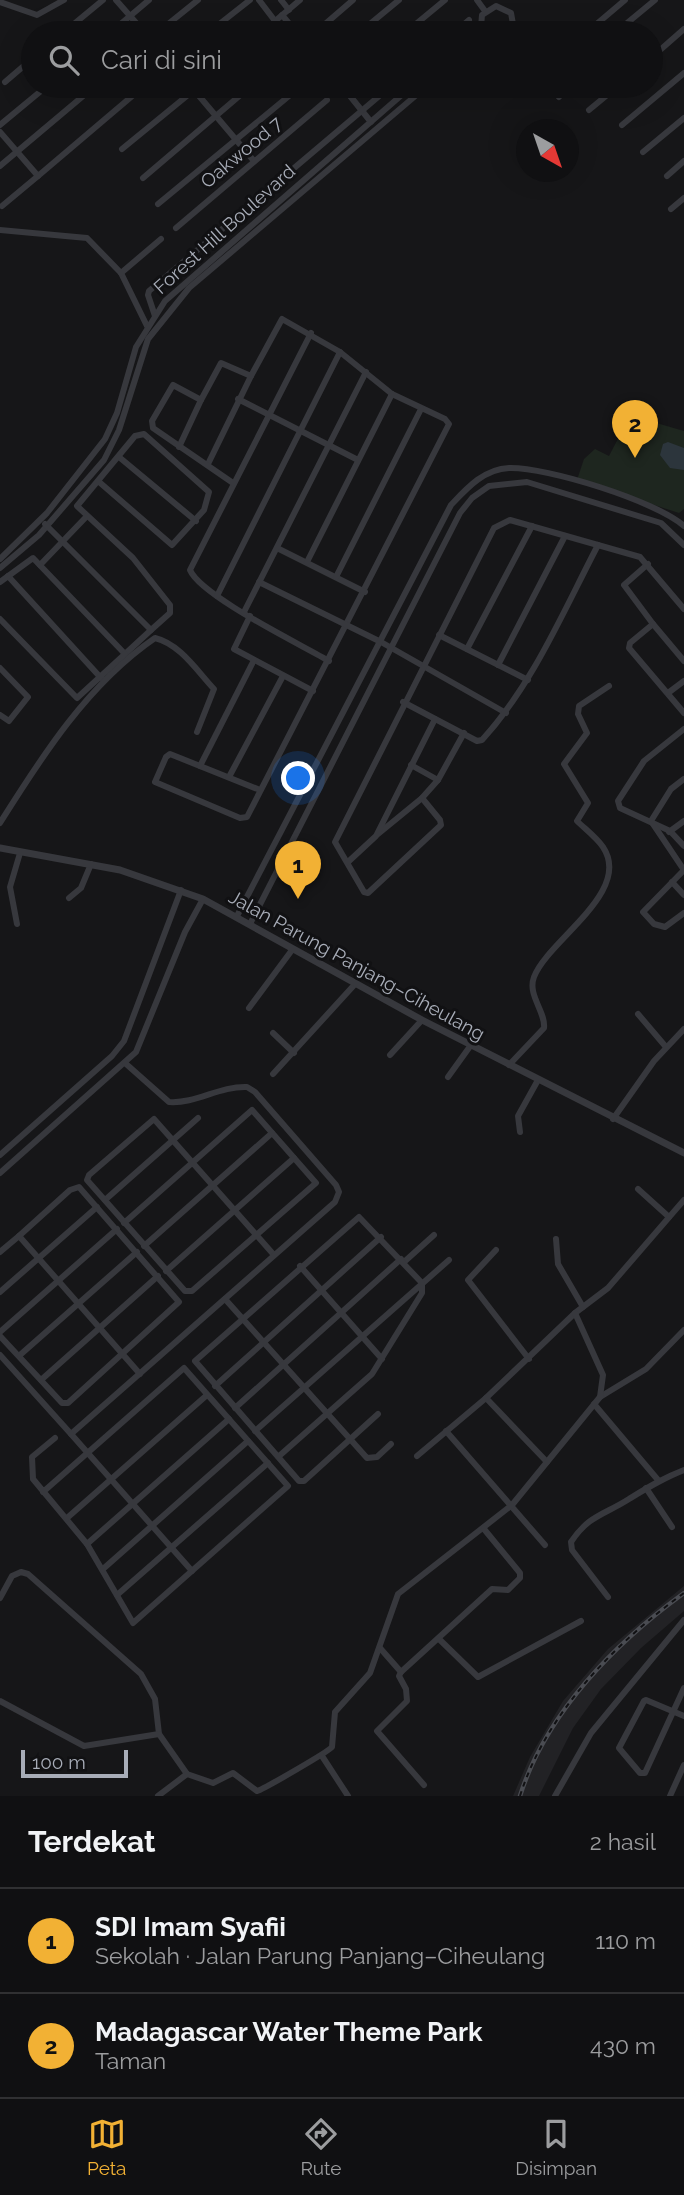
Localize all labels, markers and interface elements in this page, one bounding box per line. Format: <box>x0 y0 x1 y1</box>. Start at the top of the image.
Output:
search box <box>21 21 663 98</box>
icon: search <box>45 41 83 79</box>
text: Cari di sini <box>101 45 222 75</box>
street label: Oakwood 7 <box>196 112 286 192</box>
north arrow <box>516 119 579 182</box>
street label: Forest Hill Boulevard <box>149 160 299 298</box>
pin: 2 <box>612 400 658 458</box>
your location <box>281 761 315 795</box>
pin: 1 <box>275 841 321 899</box>
street label: Jalan Parung Panjang–Ciheulang <box>225 885 489 1045</box>
scale bar <box>21 1747 128 1779</box>
text: 100 m <box>32 1751 86 1773</box>
text: Terdekat <box>28 1824 156 1859</box>
text: 2 hasil <box>590 1828 656 1855</box>
text: SDI Imam Syafii <box>95 1912 286 1942</box>
text: 1 <box>45 1927 57 1954</box>
text: 110 m <box>595 1927 656 1954</box>
text: Sekolah · Jalan Parung Panjang–Ciheulang <box>95 1942 545 1969</box>
text: Madagascar Water Theme Park <box>95 2017 483 2047</box>
text: 2 <box>45 2032 57 2059</box>
text: 430 m <box>590 2032 656 2059</box>
text: Taman <box>95 2047 166 2074</box>
tab: Peta <box>87 2115 126 2179</box>
tab: Rute <box>300 2115 341 2179</box>
tab: Disimpan <box>515 2115 597 2179</box>

